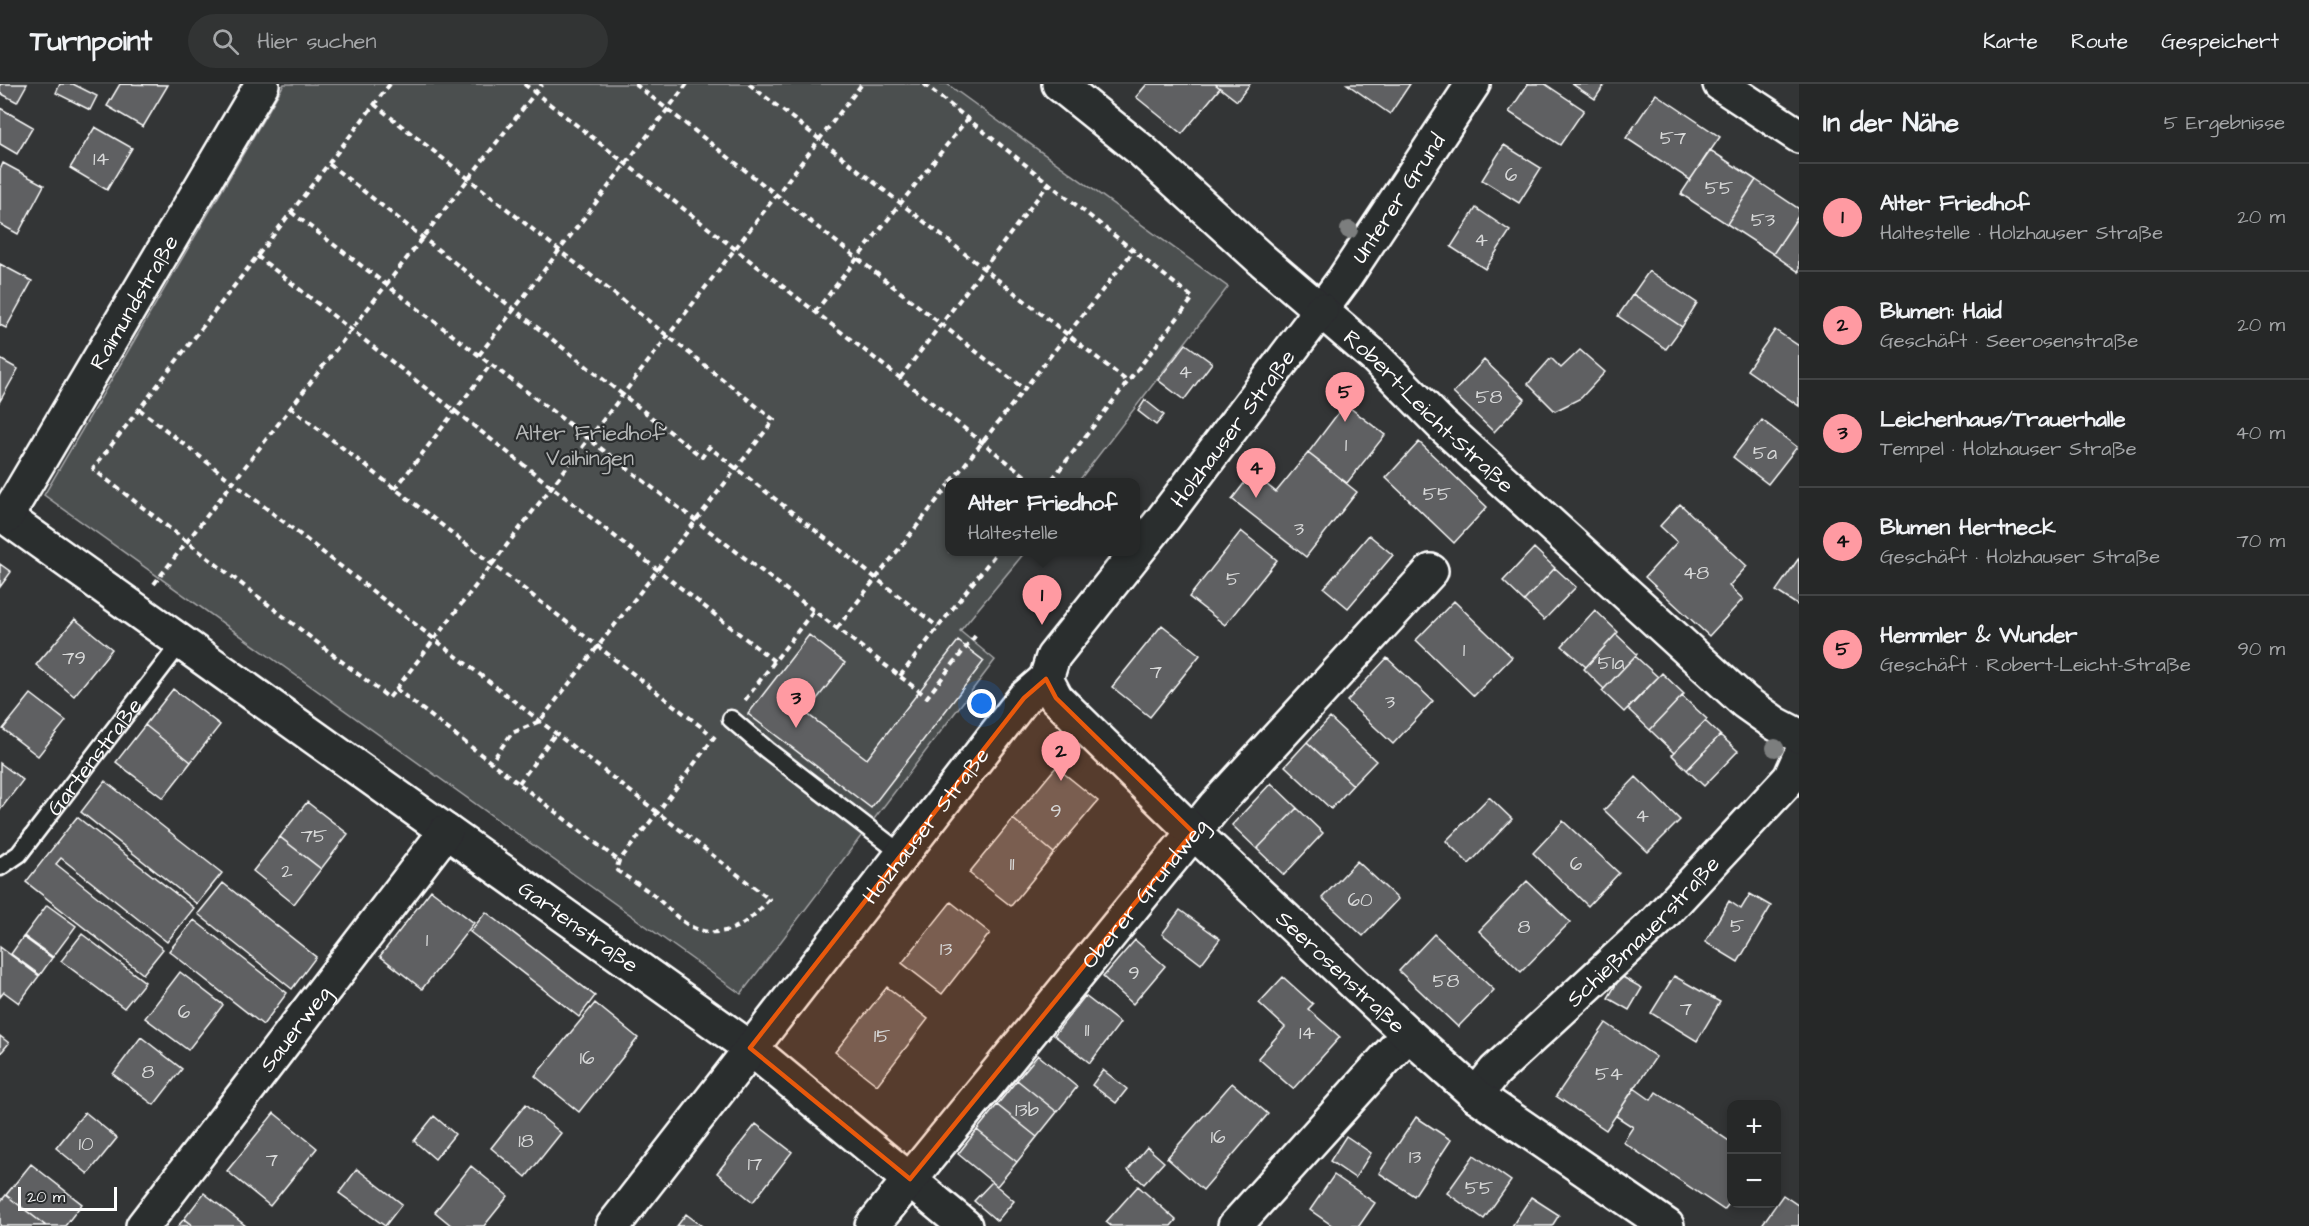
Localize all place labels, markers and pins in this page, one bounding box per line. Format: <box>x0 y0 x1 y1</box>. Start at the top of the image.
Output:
pin: 5 <box>1326 372 1364 422</box>
pin: 4 <box>1236 448 1276 498</box>
pin: 1 <box>1022 576 1062 625</box>
pin: 3 <box>776 678 816 728</box>
pin: 2 <box>1042 732 1080 781</box>

